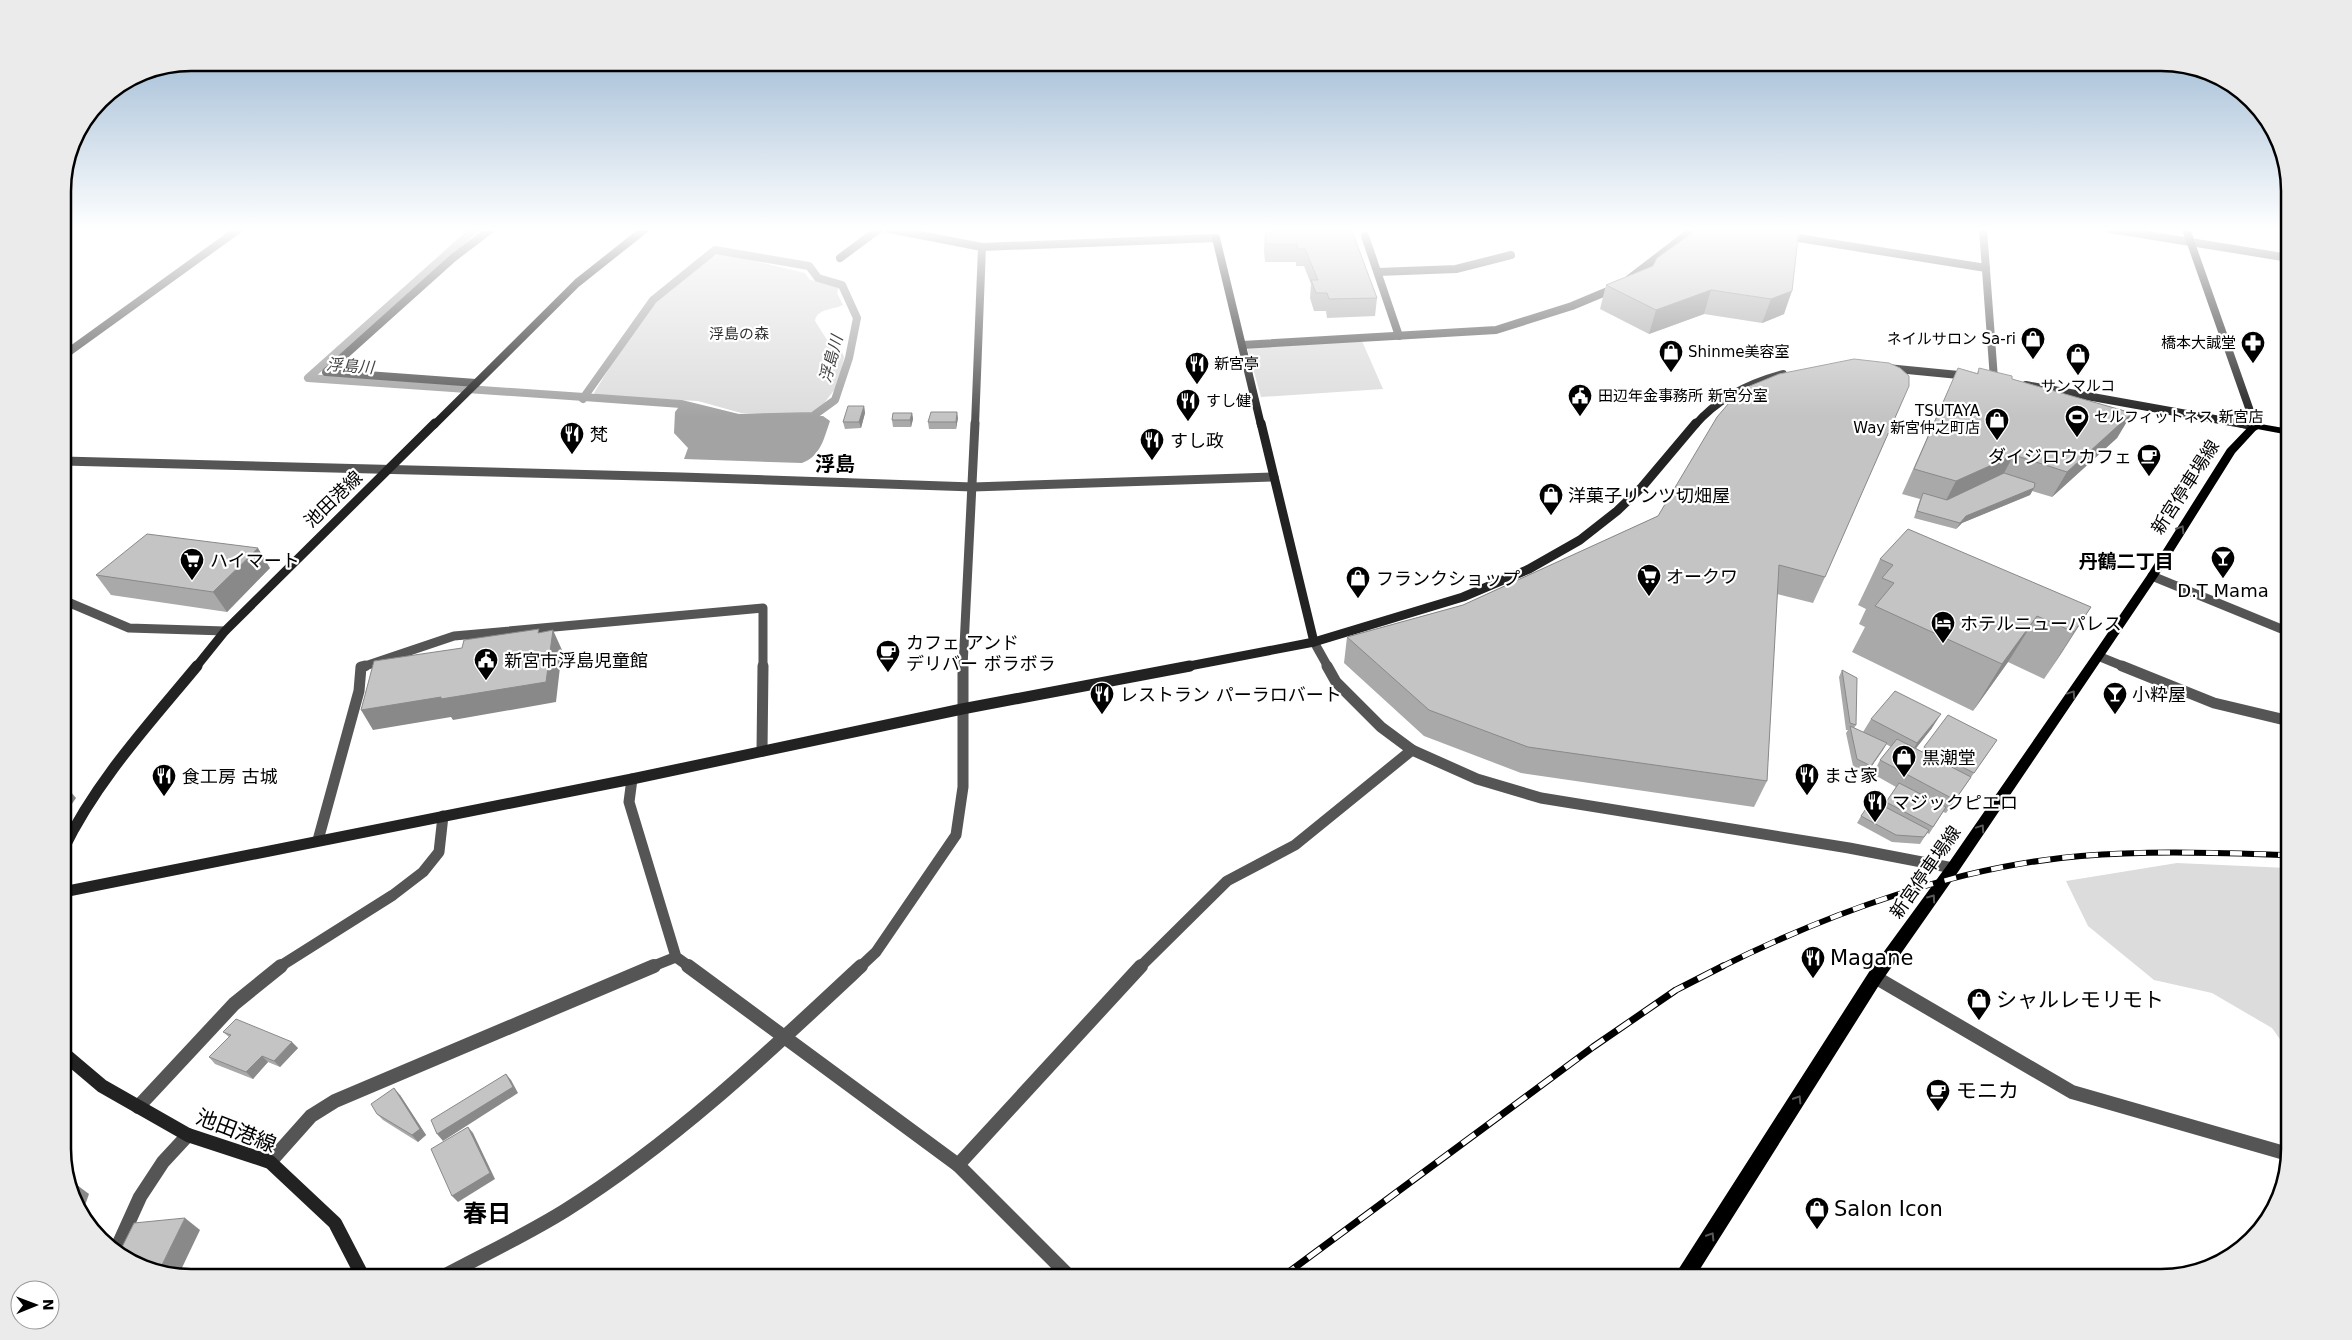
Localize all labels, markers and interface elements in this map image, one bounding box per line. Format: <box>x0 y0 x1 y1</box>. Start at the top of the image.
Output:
park label: 浮島の森 <box>709 325 769 343</box>
shop icon: ネイルサロン Sa-ri <box>2020 326 2046 360</box>
place label: ネイルサロン Sa-ri <box>1887 330 2016 348</box>
pharmacy icon: 橋本大誠堂 <box>2240 330 2266 364</box>
water label: 浮島川 <box>816 331 847 385</box>
place label: 橋本大誠堂 <box>2161 334 2236 352</box>
shop icon: Shinme美容室 <box>1658 339 1684 373</box>
shop icon: サンマルコ <box>2065 342 2091 376</box>
place label: Shinme美容室 <box>1688 343 1790 361</box>
restaurant icon: 新宮亭 <box>1184 351 1210 385</box>
water label: 浮島川 <box>325 355 377 377</box>
place label: 新宮亭 <box>1214 355 1259 373</box>
place label: サンマルコ <box>2041 377 2115 395</box>
public building icon: 田辺年金事務所 新宮分室 <box>1567 383 1593 417</box>
place label: 田辺年金事務所 新宮分室 <box>1598 387 1768 405</box>
restaurant icon: すし健 <box>1175 388 1201 422</box>
place label: すし健 <box>1206 392 1251 410</box>
place label: TSUTAYA Way 新宮仲之町店 <box>1853 402 1981 437</box>
sports icon: セルフィットネス 新宮店 <box>2064 404 2090 438</box>
shop icon: TSUTAYA Way 新宮仲之町店 <box>1984 407 2010 441</box>
place label: セルフィットネス 新宮店 <box>2094 408 2263 426</box>
restaurant icon: 梵 <box>559 421 585 455</box>
place label: 梵 <box>590 424 608 445</box>
restaurant icon: すし政 <box>1139 427 1165 461</box>
place label: すし政 <box>1170 430 1224 451</box>
street label: 新宮停車場線 <box>2147 436 2223 538</box>
cafe icon: ダイジロウカフェ <box>2136 443 2162 477</box>
place label: ダイジロウカフェ <box>1988 446 2132 467</box>
district label: 浮島 <box>815 452 855 476</box>
street label: 池田港線 <box>300 466 366 532</box>
shop icon: 洋菓子リンツ切畑屋 <box>1538 482 1564 516</box>
place label: 洋菓子リンツ切畑屋 <box>1568 485 1730 506</box>
one-way arrow <box>2175 525 2185 534</box>
bar icon: D.T Mama <box>2210 545 2236 579</box>
supermarket icon: ハイマート <box>179 547 205 581</box>
place label: ハイマート <box>210 550 300 571</box>
district label: 丹鶴二丁目 <box>2078 550 2174 572</box>
supermarket icon: オークワ <box>1636 563 1662 597</box>
shop icon: フランクショップ <box>1345 565 1371 599</box>
place label: オークワ <box>1666 566 1738 587</box>
place label: フランクショップ <box>1376 568 1520 589</box>
place label: D.T Mama <box>2177 580 2269 601</box>
hotel icon: ホテルニューパレス <box>1930 610 1956 644</box>
place label: ホテルニューパレス <box>1960 613 2122 634</box>
place label: カフェ アンド デリバー ボラボラ <box>906 632 1056 674</box>
cafe icon: カフェ アンド デリバー ボラボラ <box>875 639 901 673</box>
public building icon: 新宮市浮島児童館 <box>473 647 499 681</box>
place label: 新宮市浮島児童館 <box>504 650 648 671</box>
restaurant icon: レストラン パーラロバート <box>1089 681 1115 715</box>
bar icon: 小粋屋 <box>2102 681 2128 715</box>
place label: レストラン パーラロバート <box>1120 684 1342 705</box>
place label: 小粋屋 <box>2132 684 2186 705</box>
one-way arrow <box>2066 690 2075 699</box>
shop icon: 黒潮堂 <box>1891 744 1917 778</box>
place label: 黒潮堂 <box>1922 747 1976 768</box>
restaurant icon: まさ家 <box>1794 762 1820 796</box>
restaurant icon: 食工房 古城 <box>151 763 177 797</box>
place label: まさ家 <box>1824 765 1878 786</box>
place label: 食工房 古城 <box>182 766 278 787</box>
restaurant icon: マジックピエロ <box>1862 789 1888 823</box>
place label: マジックピエロ <box>1892 792 2018 813</box>
street label: 新宮停車場線 <box>1885 822 1965 922</box>
one-way arrow <box>1975 824 1984 834</box>
one-way arrow <box>1926 894 1935 904</box>
restaurant icon: Magane <box>1800 945 1826 979</box>
place label: Magane <box>1830 946 1913 970</box>
shop icon: シャルレモリモト <box>1966 987 1992 1021</box>
place label: シャルレモリモト <box>1996 988 2164 1012</box>
cafe icon: モニカ <box>1925 1078 1951 1112</box>
place label: モニカ <box>1956 1079 2019 1103</box>
one-way arrow <box>1792 1095 1801 1104</box>
street label: 池田港線 <box>192 1105 280 1157</box>
shop icon: Salon Icon <box>1804 1196 1830 1230</box>
place label: Salon Icon <box>1834 1197 1943 1221</box>
district label: 春日 <box>463 1200 511 1228</box>
one-way arrow <box>1705 1233 1715 1242</box>
north arrow <box>10 1280 60 1330</box>
text: N <box>40 1299 56 1311</box>

